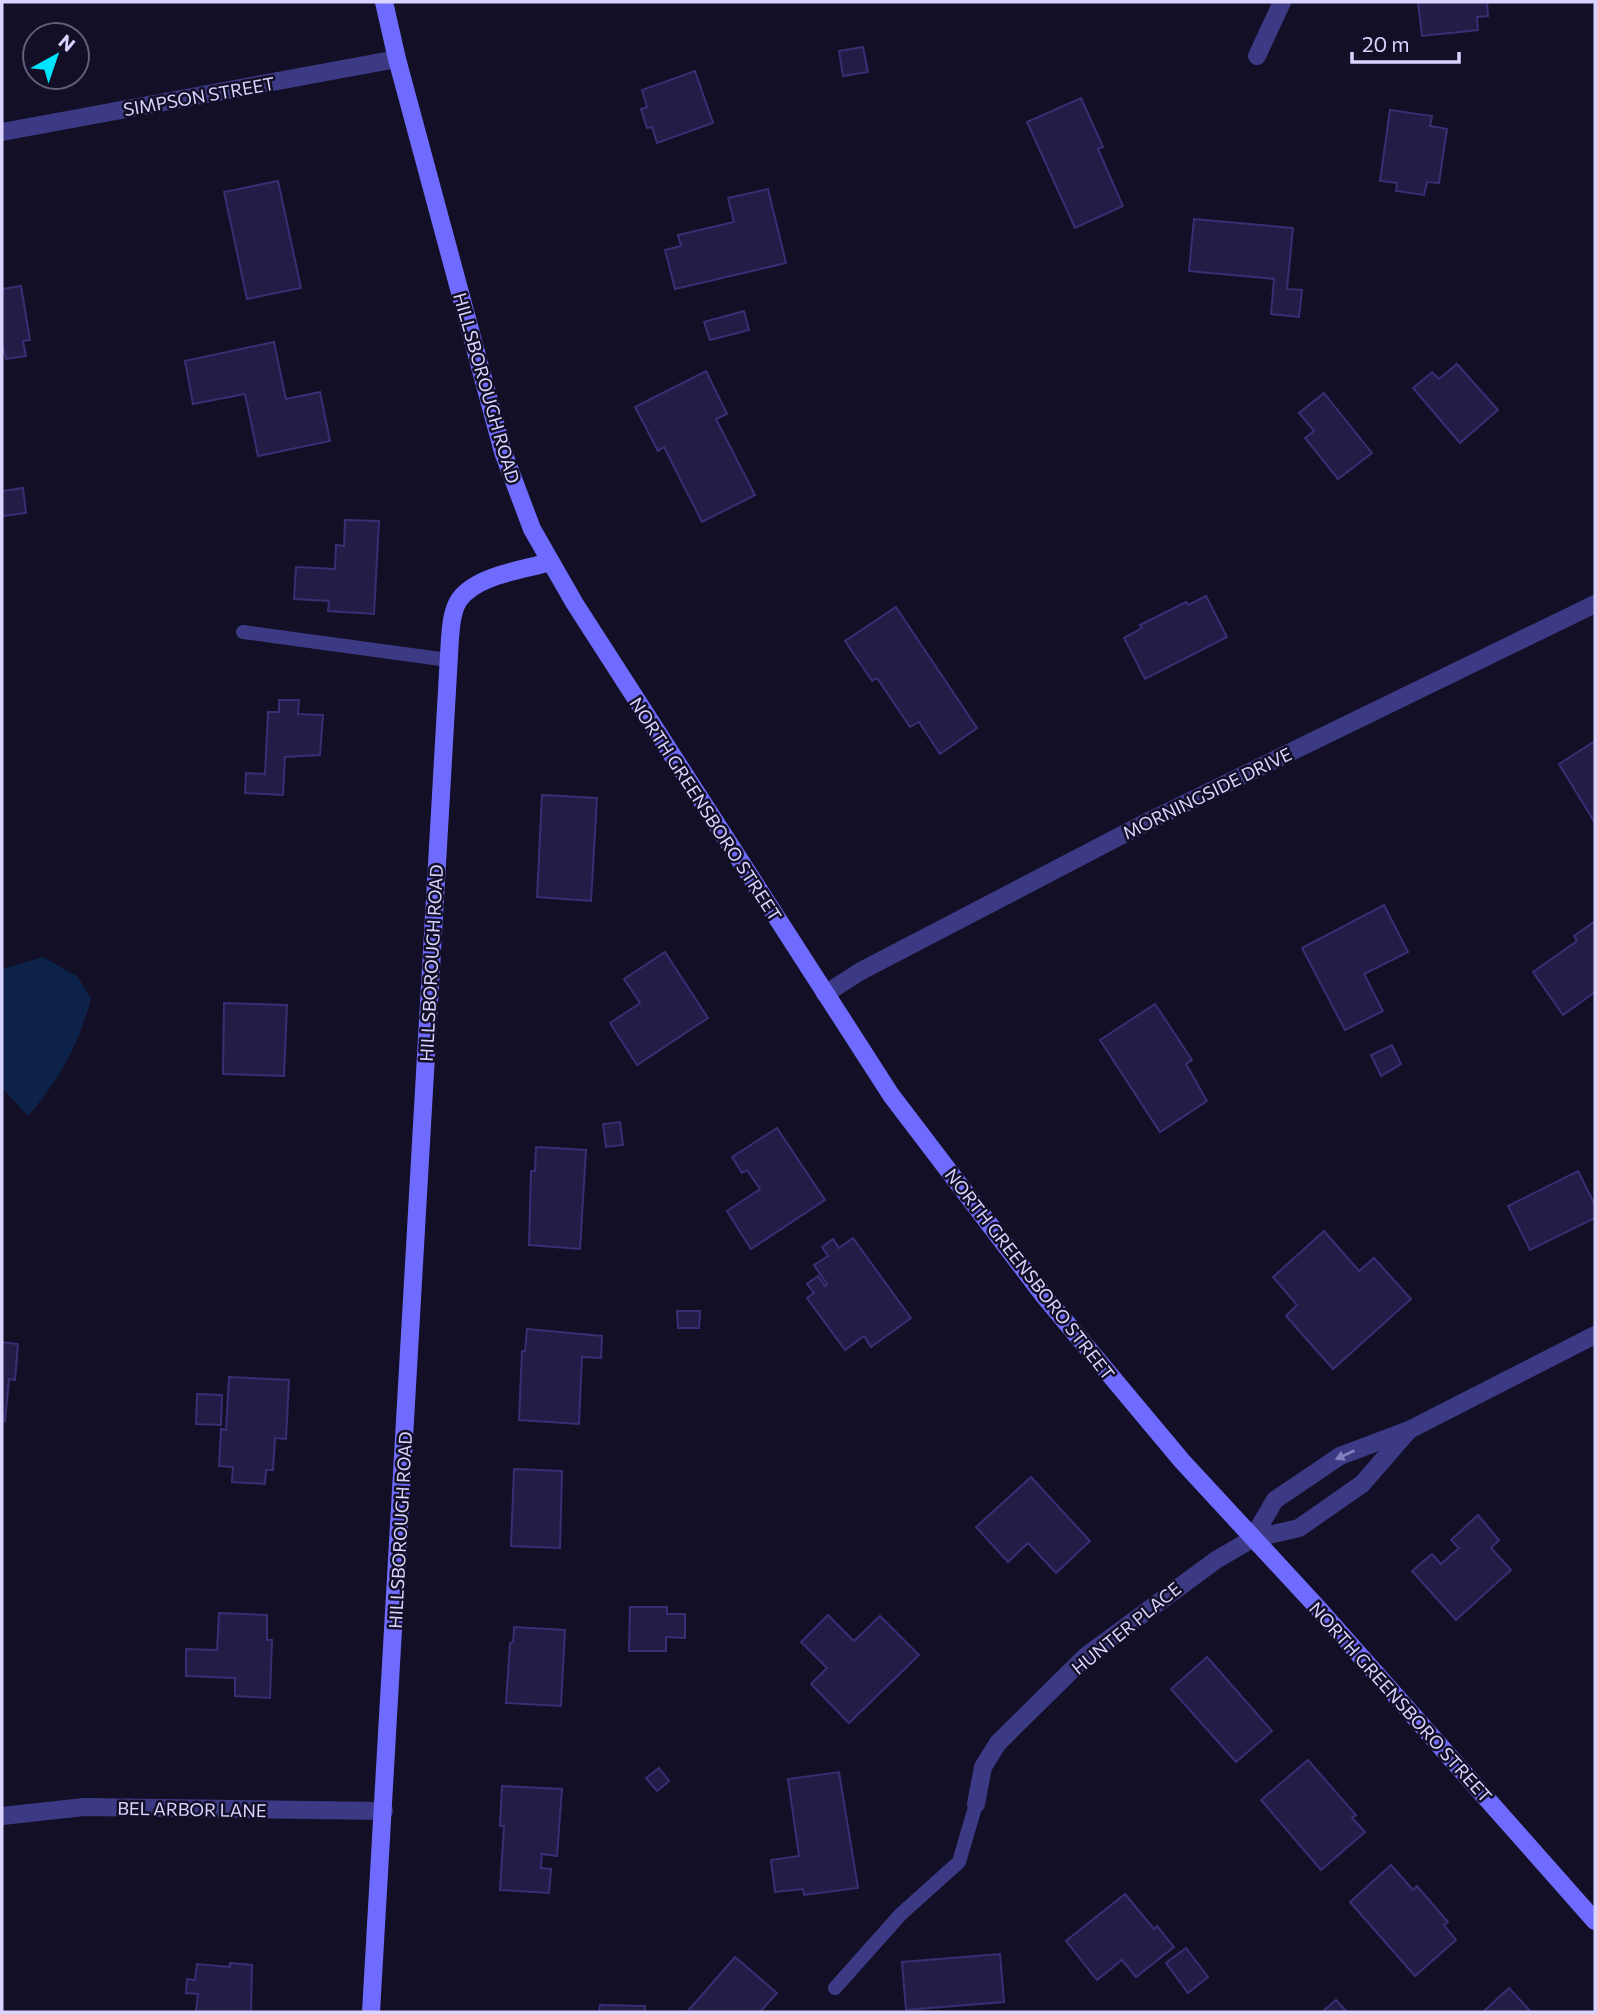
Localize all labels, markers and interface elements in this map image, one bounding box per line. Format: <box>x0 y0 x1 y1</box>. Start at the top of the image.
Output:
north arrow <box>21 21 91 91</box>
scale bar <box>1352 21 1459 65</box>
text: N <box>54 29 80 56</box>
text: 20 m <box>1362 31 1410 56</box>
street label: SIMPSON STREET <box>122 72 276 120</box>
street label: HILLSBOROUGH ROAD <box>449 290 525 486</box>
street label: NORTH GREENSBORO STREET <box>625 693 787 925</box>
street label: MORNINGSIDE DRIVE <box>1119 742 1295 844</box>
street label: HILLSBOROUGH ROAD <box>415 864 447 1062</box>
street label: NORTH GREENSBORO STREET <box>941 1164 1119 1384</box>
street label: HILLSBOROUGH ROAD <box>384 1431 416 1629</box>
one-way arrow <box>1335 1449 1355 1461</box>
street label: HUNTER PLACE <box>1067 1577 1185 1679</box>
street label: NORTH GREENSBORO STREET <box>1305 1597 1497 1807</box>
street label: BEL ARBOR LANE <box>117 1797 267 1821</box>

